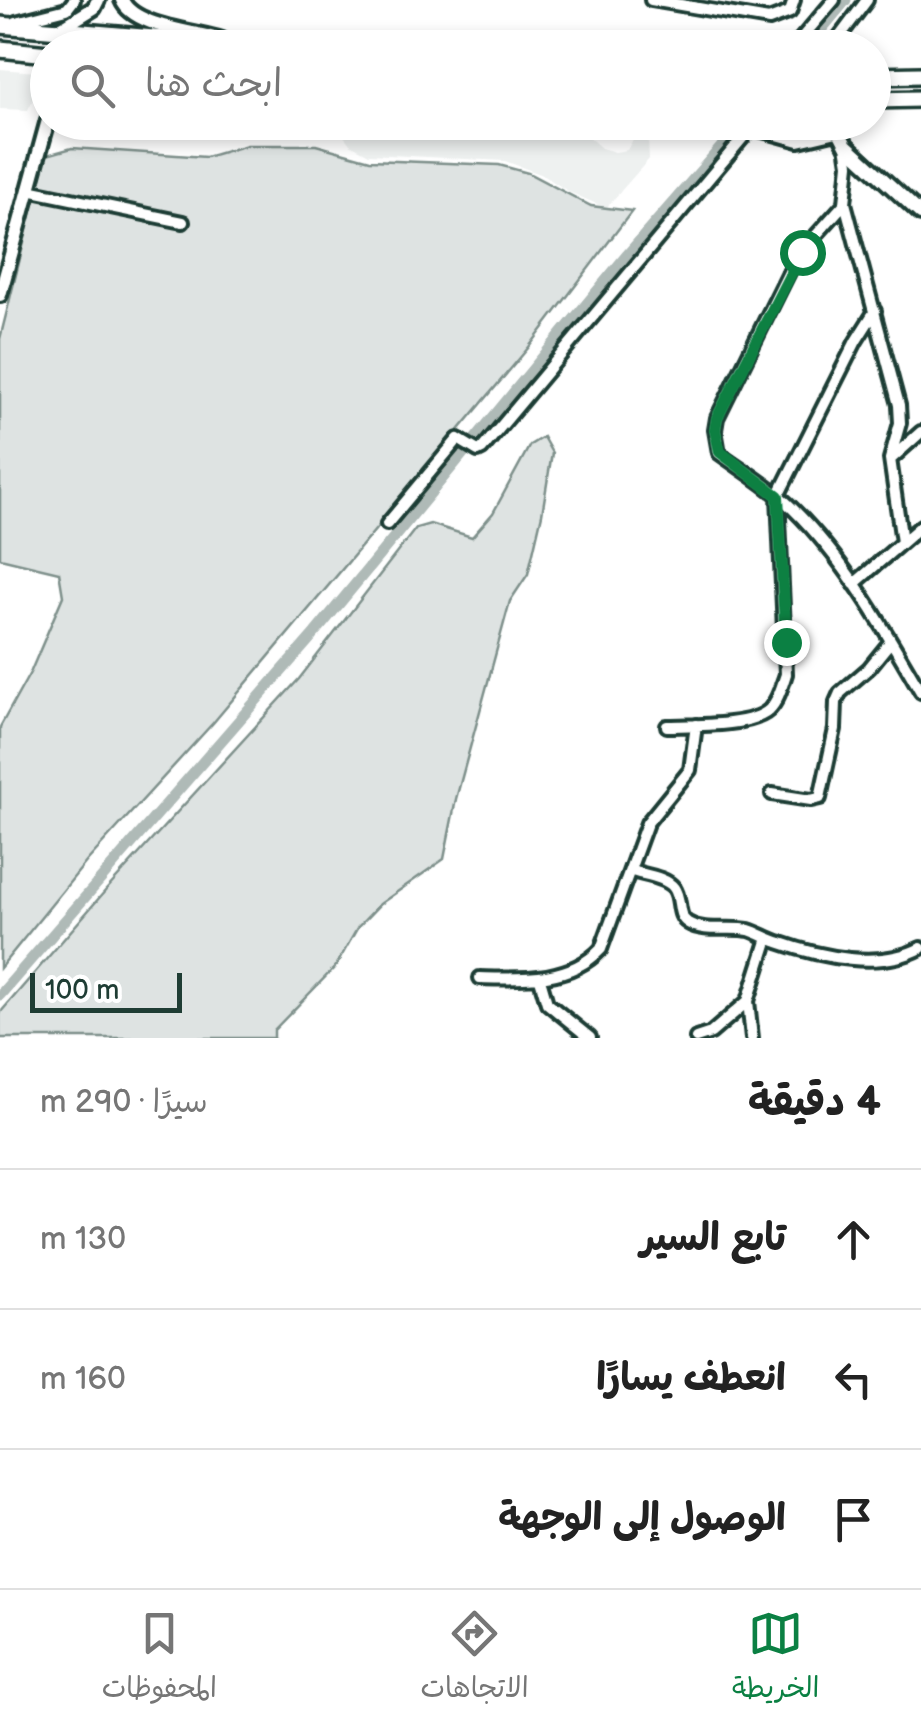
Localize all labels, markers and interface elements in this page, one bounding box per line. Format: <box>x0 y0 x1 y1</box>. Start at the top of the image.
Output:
search box <box>30 30 891 140</box>
icon: search <box>65 58 120 113</box>
text: ابحث هنا <box>145 62 282 107</box>
route start <box>780 230 826 276</box>
route end <box>764 620 810 666</box>
scale bar <box>30 968 182 1013</box>
text: 100 m <box>45 974 119 1007</box>
text: 4 دقيقة <box>748 1077 881 1128</box>
text: سيرًا · 290 m <box>40 1083 208 1122</box>
icon: ahead <box>826 1212 881 1267</box>
text: تابع السير <box>640 1216 786 1261</box>
text: 130 m <box>40 1220 126 1259</box>
icon: left <box>826 1352 881 1407</box>
text: انعطف يسارًا <box>596 1356 786 1401</box>
text: 160 m <box>40 1360 126 1399</box>
icon: arrive <box>826 1492 881 1547</box>
text: الوصول إلى الوجهة <box>498 1496 786 1541</box>
tab: المحفوظات <box>102 1606 217 1712</box>
tab: الاتجاهات <box>420 1606 529 1712</box>
tab: الخريطة <box>732 1606 819 1712</box>

